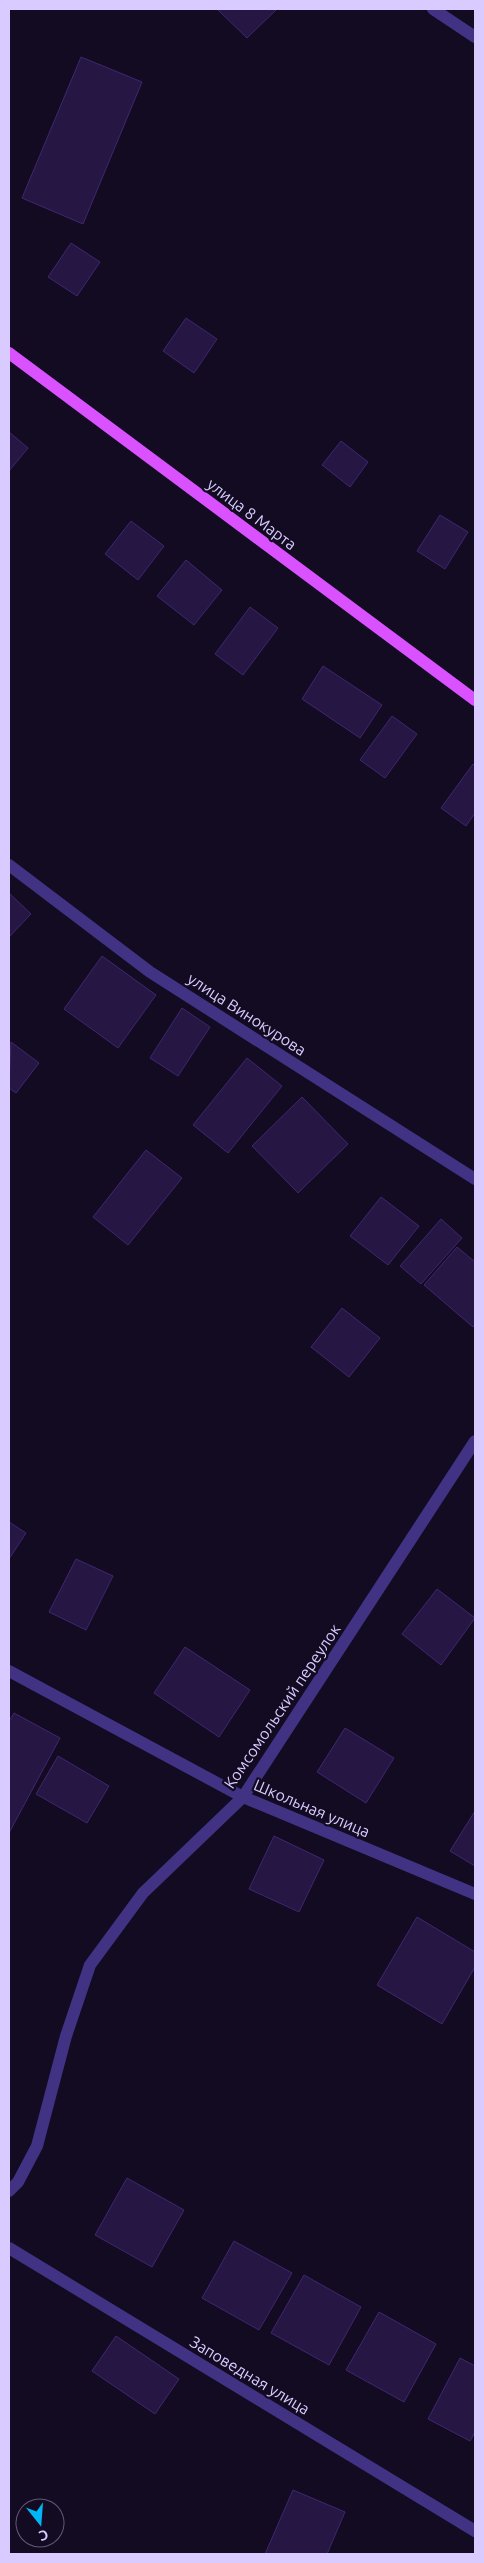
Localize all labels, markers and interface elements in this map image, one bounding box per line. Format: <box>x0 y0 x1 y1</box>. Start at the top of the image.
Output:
street label: улица 8 Марта <box>204 475 300 553</box>
street label: улица Винокурова <box>184 969 310 1059</box>
street label: Комсомольский переулок <box>220 1620 344 1792</box>
street label: Школьная улица <box>251 1775 373 1841</box>
street label: Заповедная улица <box>187 2332 313 2418</box>
north arrow <box>15 2498 65 2548</box>
text: С <box>37 2526 50 2544</box>

